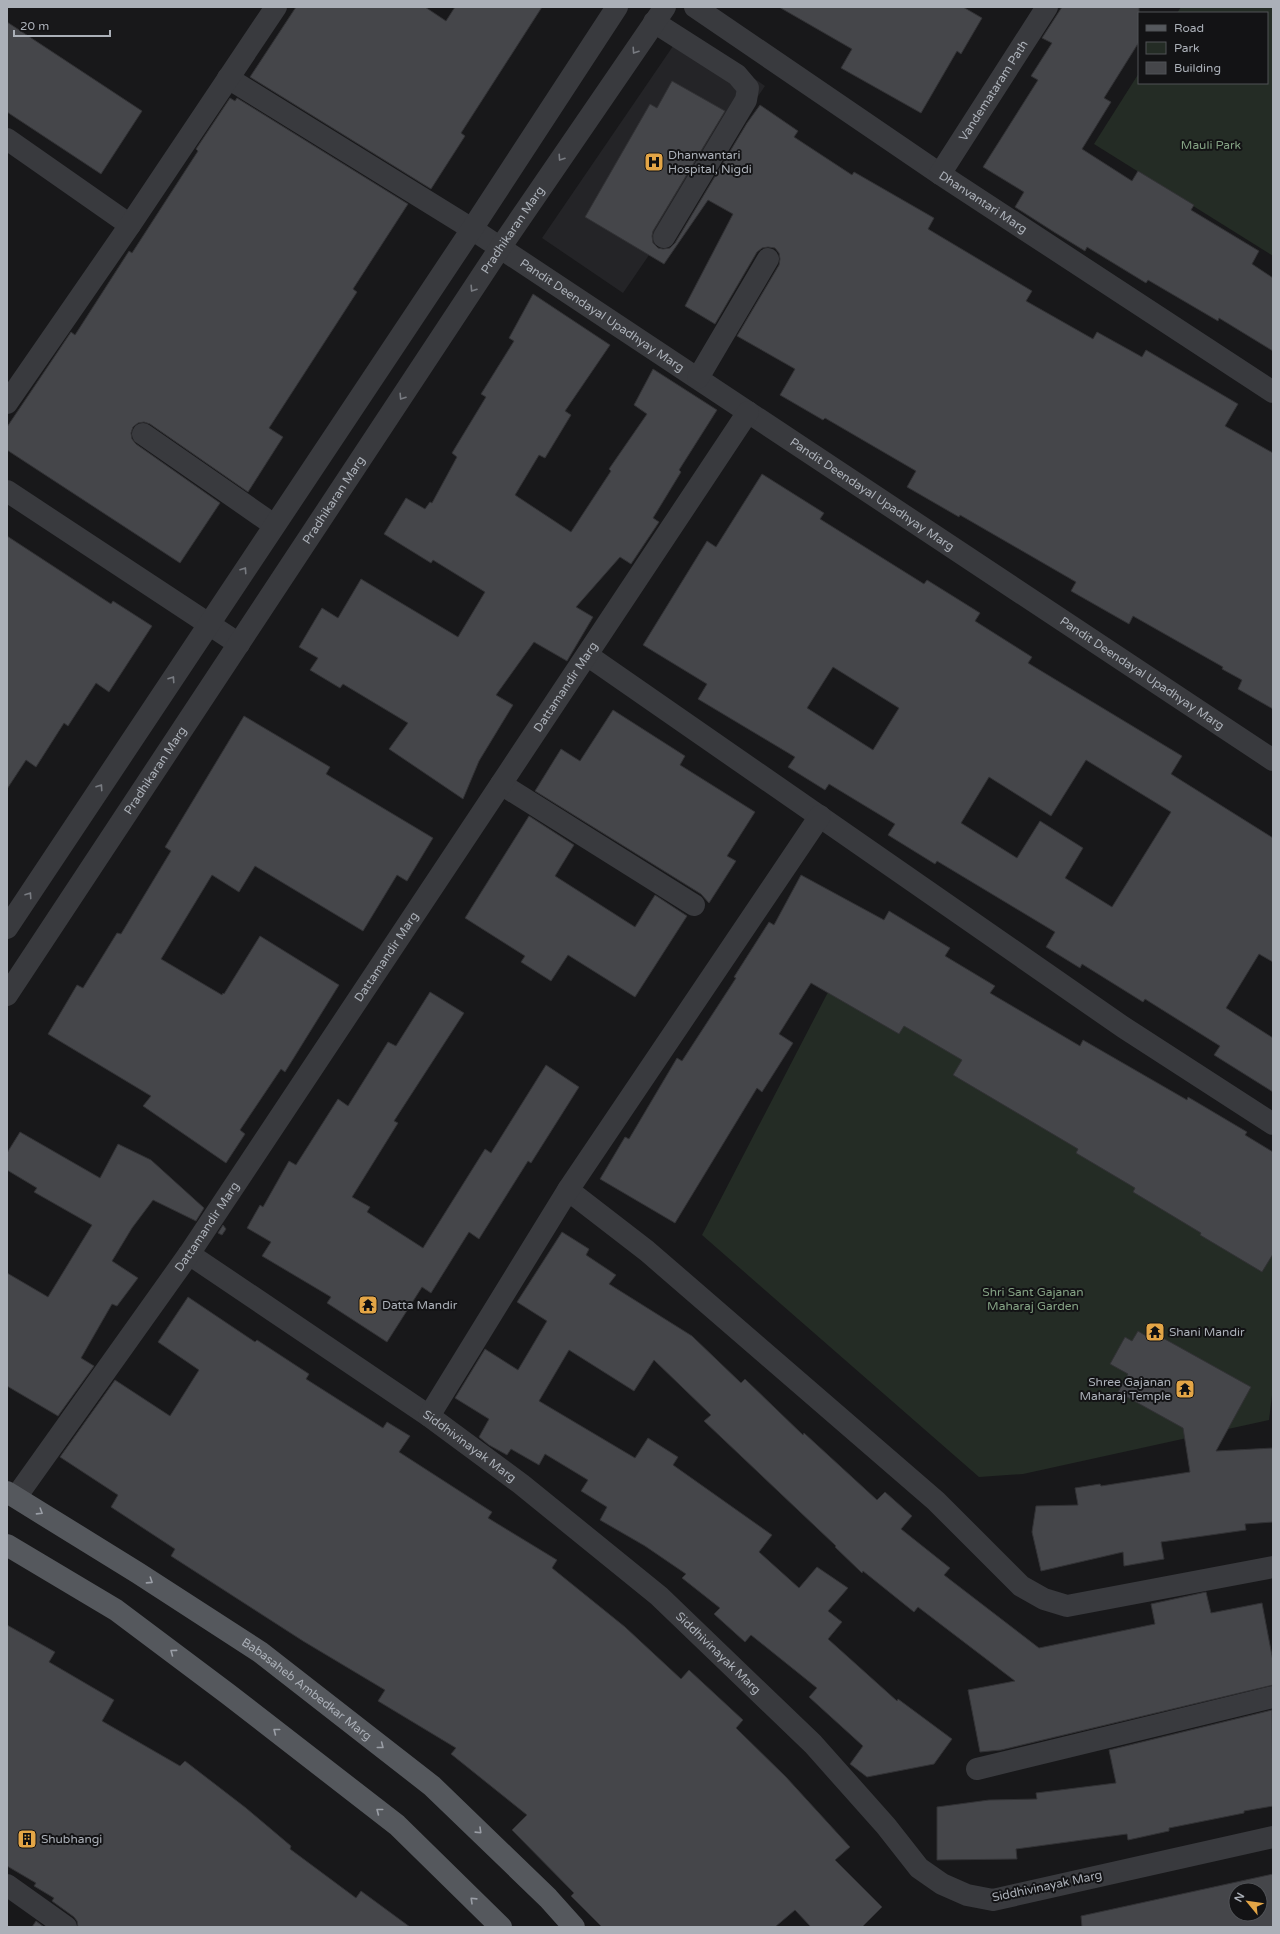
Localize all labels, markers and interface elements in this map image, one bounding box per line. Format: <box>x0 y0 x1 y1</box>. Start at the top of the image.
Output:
scale bar <box>14 12 110 38</box>
legend <box>1138 12 1268 84</box>
text: 20 m <box>20 19 49 33</box>
text: Road <box>1174 21 1204 35</box>
street label: Vandemataram Path <box>956 38 1031 144</box>
text: Park <box>1174 41 1200 55</box>
one-way arrow <box>633 46 640 53</box>
text: Building <box>1174 61 1221 75</box>
park label: Mauli Park <box>1181 138 1242 152</box>
place label: Dhanwantari Hospital, Nigdi <box>668 148 752 176</box>
hospital icon: Dhanwantari Hospital, Nigdi <box>643 151 665 173</box>
one-way arrow <box>559 154 566 161</box>
street label: Dhanvantari Marg <box>936 168 1030 236</box>
street label: Pradhikaran Marg <box>478 184 547 276</box>
street label: Pandit Deendayal Upadhyay Marg <box>517 256 687 375</box>
one-way arrow <box>470 285 478 292</box>
one-way arrow <box>399 393 406 400</box>
street label: Pandit Deendayal Upadhyay Marg <box>787 435 957 554</box>
street label: Pradhikaran Marg <box>300 453 368 547</box>
one-way arrow <box>239 568 246 575</box>
street label: Pandit Deendayal Upadhyay Marg <box>1057 614 1227 733</box>
street label: Dattamandir Marg <box>531 639 600 735</box>
one-way arrow <box>167 676 175 683</box>
street label: Pradhikaran Marg <box>121 724 189 817</box>
one-way arrow <box>95 784 103 791</box>
one-way arrow <box>24 893 31 900</box>
street label: Dattamandir Marg <box>351 909 421 1005</box>
street label: Dattamandir Marg <box>172 1179 242 1274</box>
park label: Shri Sant Gajanan Maharaj Garden <box>982 1285 1084 1313</box>
temple icon: Datta Mandir <box>357 1294 379 1316</box>
place label: Datta Mandir <box>382 1298 458 1312</box>
temple icon: Shani Mandir <box>1144 1321 1166 1343</box>
place label: Shani Mandir <box>1169 1325 1245 1339</box>
place label: Shree Gajanan Maharaj Temple <box>1079 1375 1171 1403</box>
temple icon: Shree Gajanan Maharaj Temple <box>1174 1378 1196 1400</box>
street label: Siddhivinayak Marg <box>420 1407 519 1485</box>
one-way arrow <box>36 1507 43 1515</box>
one-way arrow <box>146 1576 153 1583</box>
street label: Siddhivinayak Marg <box>673 1609 764 1697</box>
street label: Babasaheb Ambedkar Marg <box>239 1635 374 1743</box>
one-way arrow <box>170 1650 177 1657</box>
one-way arrow <box>274 1729 281 1736</box>
one-way arrow <box>377 1742 384 1749</box>
one-way arrow <box>376 1809 383 1816</box>
one-way arrow <box>474 1827 482 1834</box>
building icon: Shubhangi <box>16 1828 38 1850</box>
place label: Shubhangi <box>41 1832 102 1846</box>
street label: Siddhivinayak Marg <box>991 1867 1103 1905</box>
north arrow <box>1228 1882 1268 1922</box>
text: N <box>1232 1890 1248 1904</box>
one-way arrow <box>471 1898 478 1905</box>

